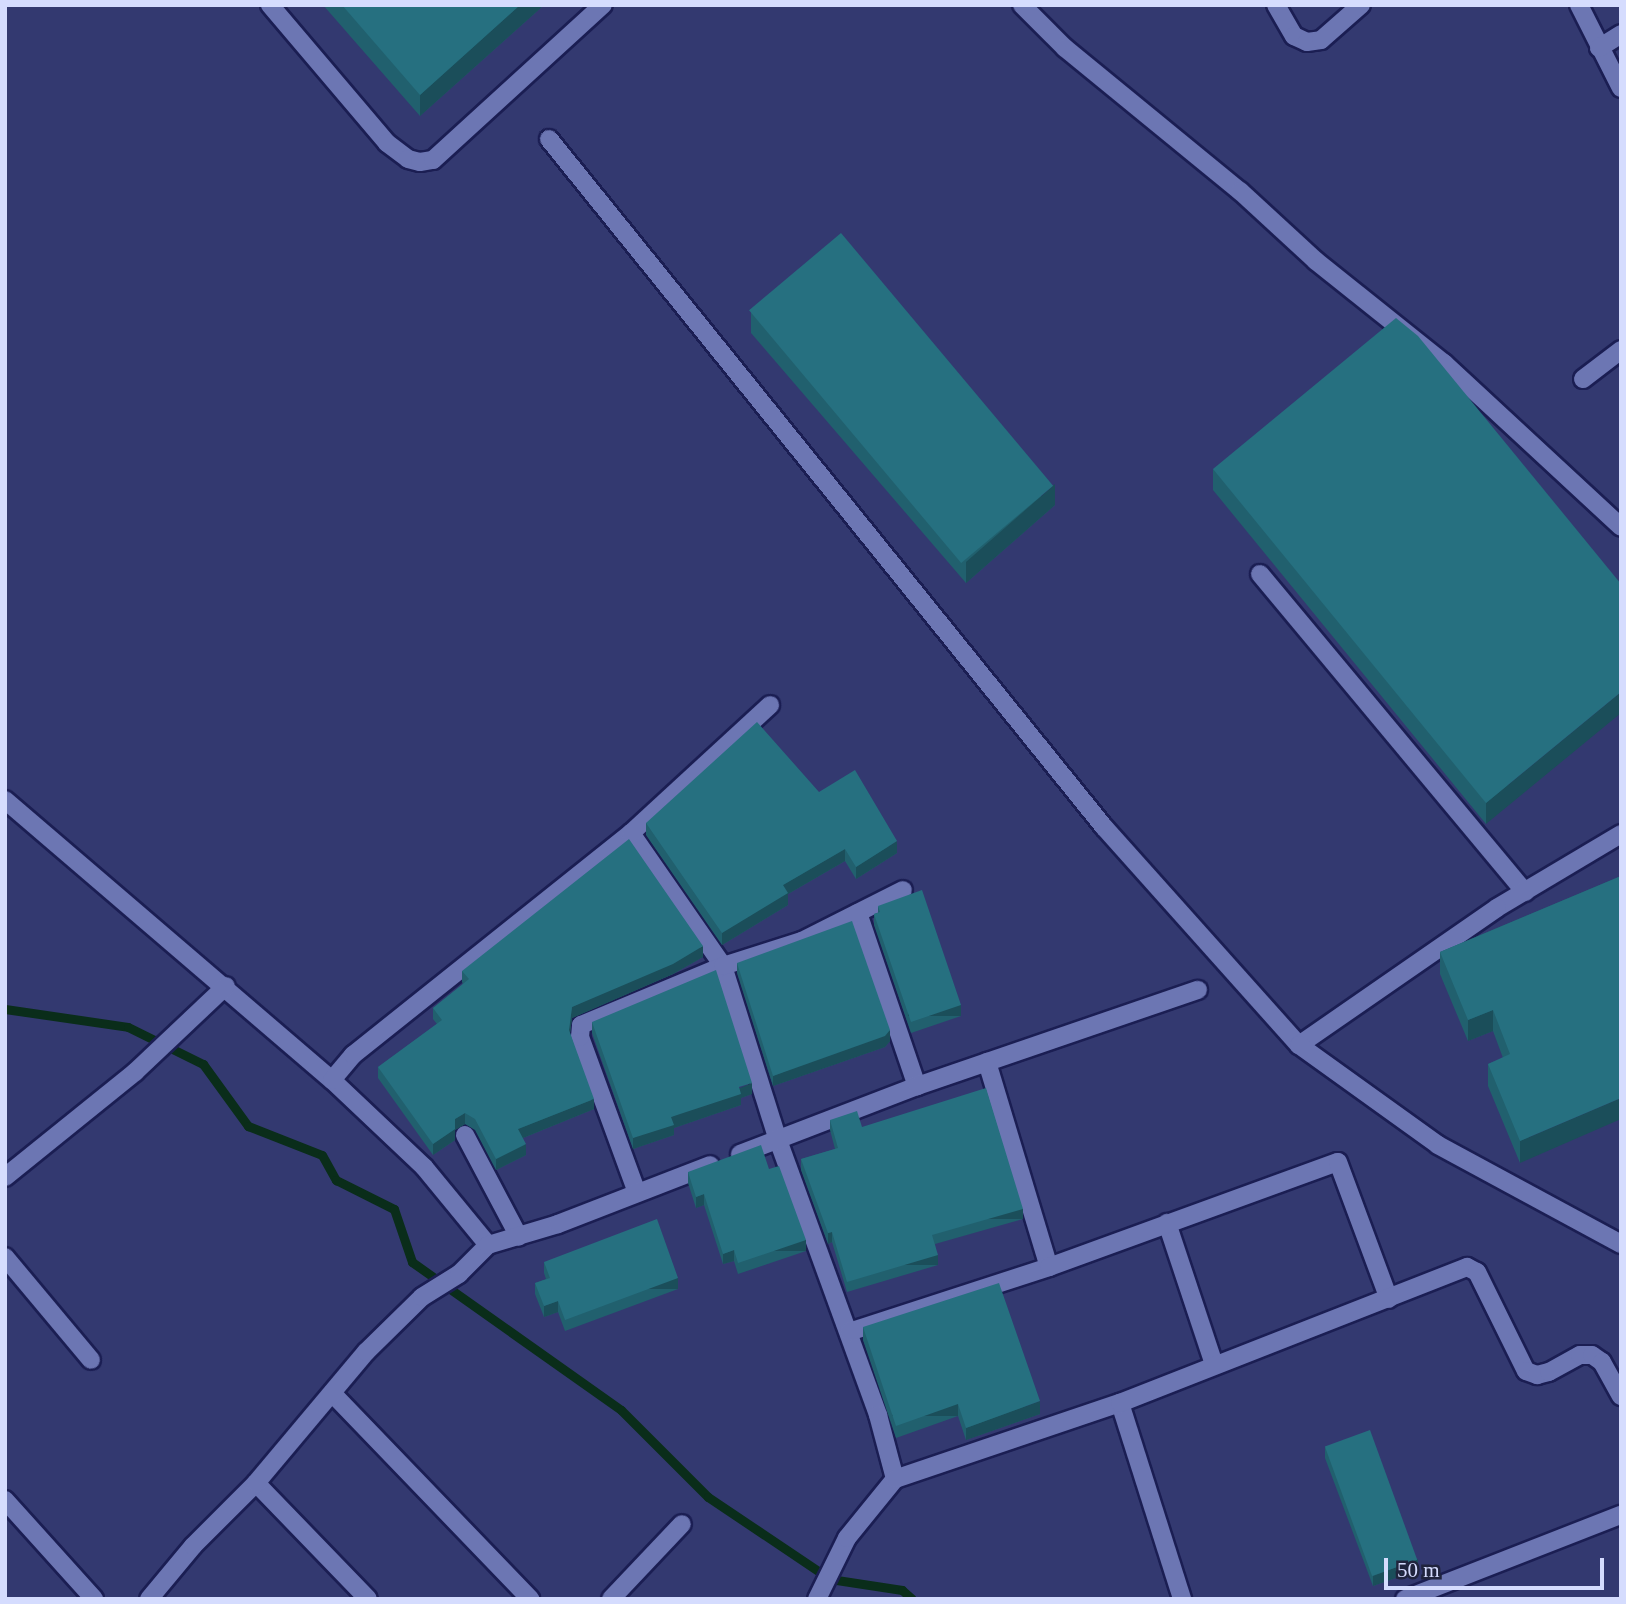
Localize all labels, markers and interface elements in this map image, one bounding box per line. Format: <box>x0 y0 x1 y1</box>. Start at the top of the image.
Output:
scale bar <box>1388 1544 1608 1588</box>
text: 50 m <box>1397 1558 1440 1582</box>

